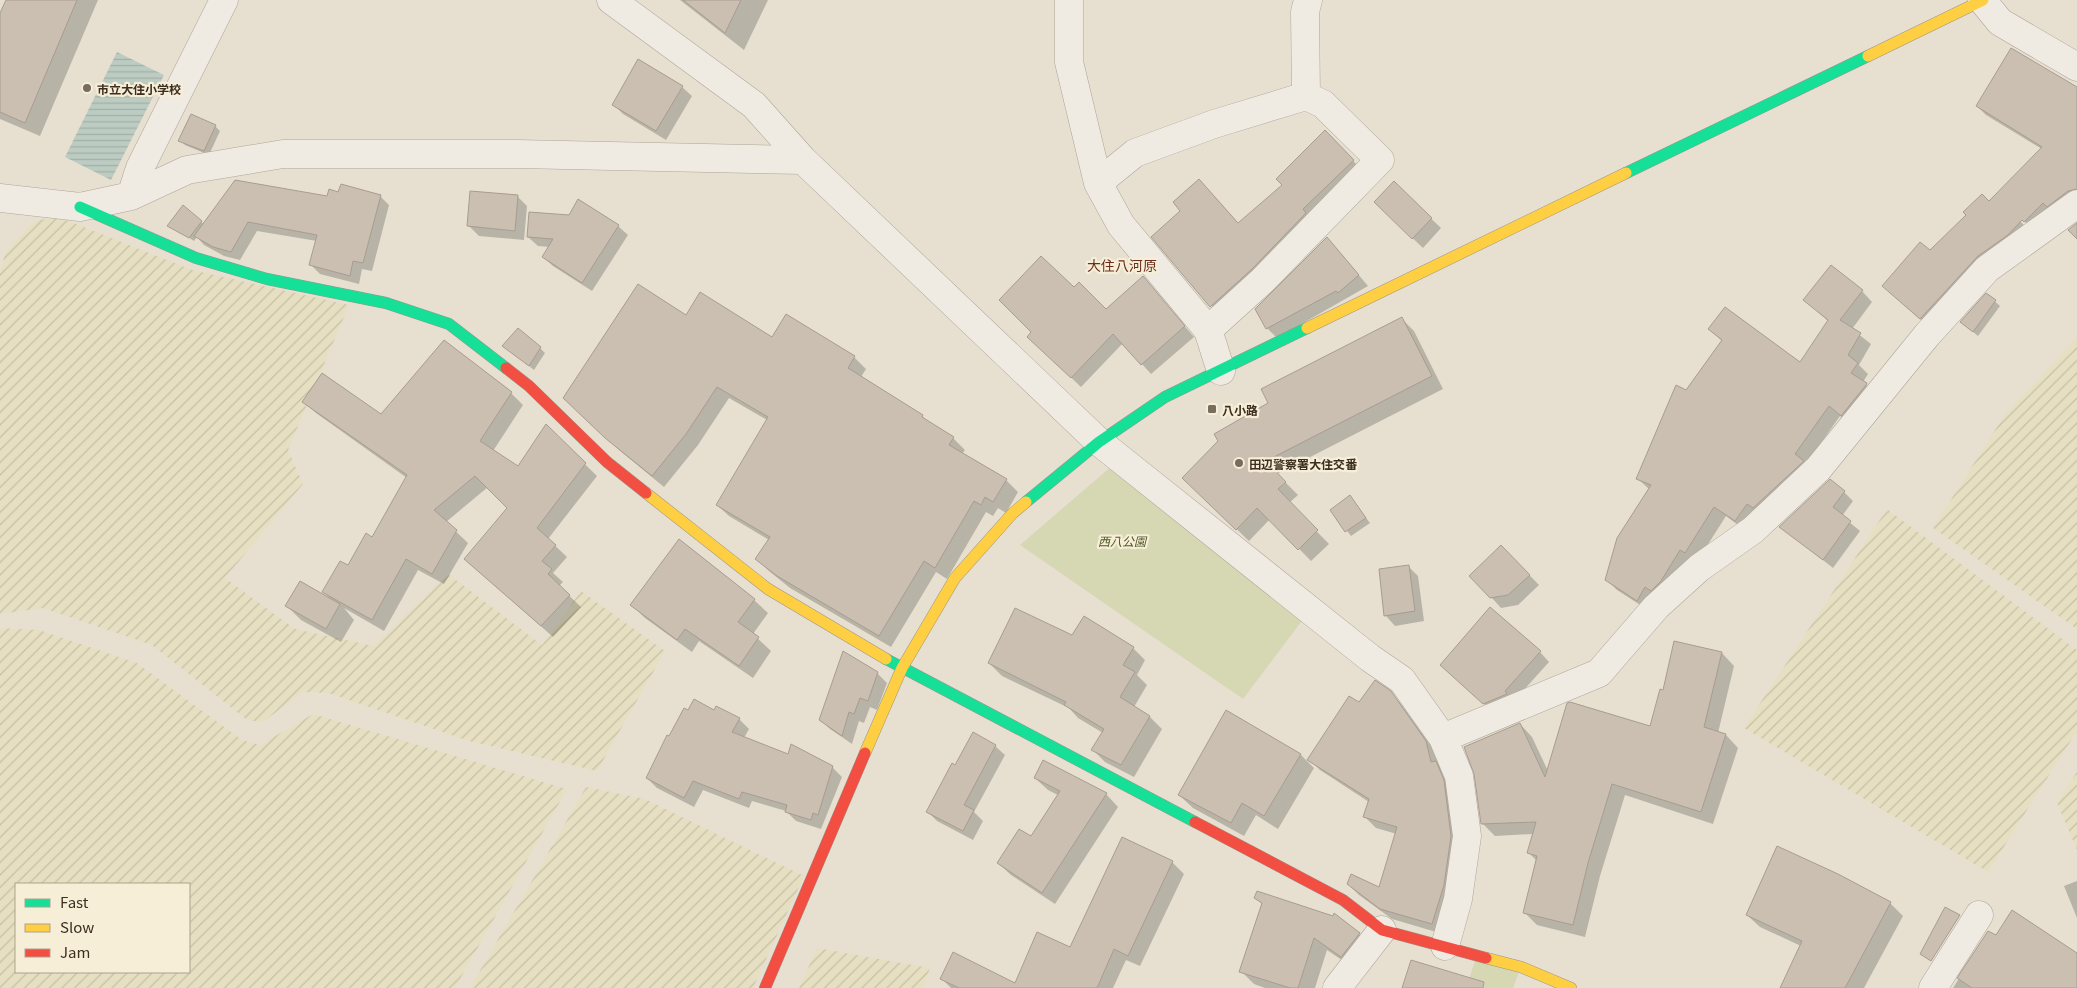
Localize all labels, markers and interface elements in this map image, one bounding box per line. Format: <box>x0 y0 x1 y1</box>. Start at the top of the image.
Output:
place label: 市立大住小学校 <box>97 80 181 97</box>
marker: 市立大住小学校 <box>81 82 93 94</box>
district label: 大住八河原 <box>1087 255 1157 275</box>
place label: 八小路 <box>1222 401 1258 418</box>
marker: 八小路 <box>1206 403 1218 415</box>
place label: 田辺警察署大住交番 <box>1249 455 1358 472</box>
marker: 田辺警察署大住交番 <box>1233 457 1245 469</box>
park label: 西八公園 <box>1098 532 1148 549</box>
legend <box>15 883 190 973</box>
text: Fast <box>60 891 89 912</box>
text: Slow <box>60 916 94 937</box>
text: Jam <box>60 941 90 962</box>

